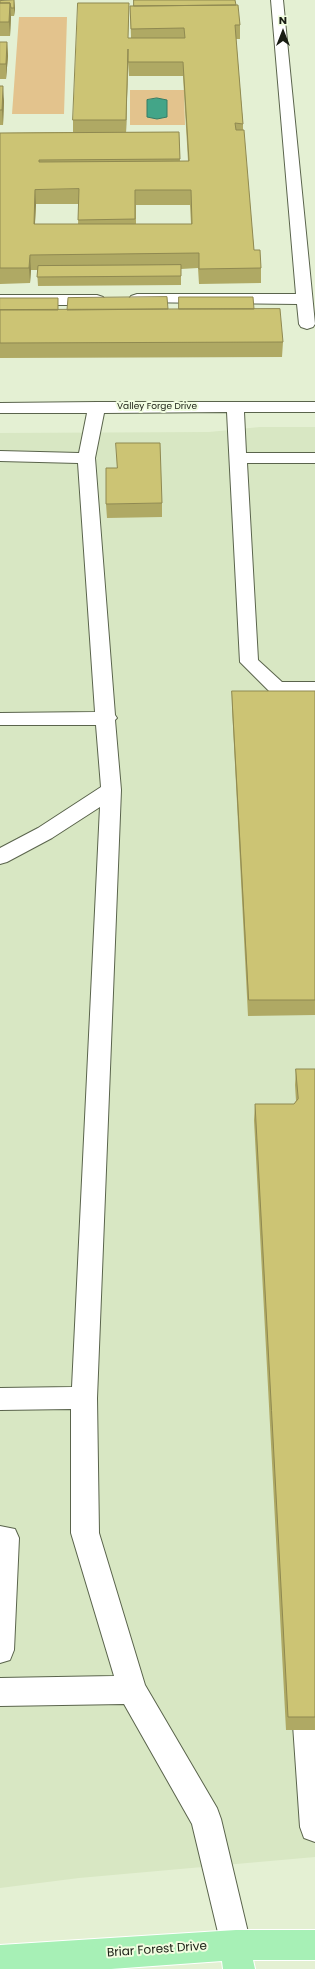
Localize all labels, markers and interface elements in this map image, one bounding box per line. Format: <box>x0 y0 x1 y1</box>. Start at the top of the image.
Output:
north arrow <box>263 12 303 52</box>
text: N <box>279 12 287 28</box>
street label: Valley Forge Drive <box>117 402 197 412</box>
street label: Briar Forest Drive <box>107 1939 207 1961</box>

